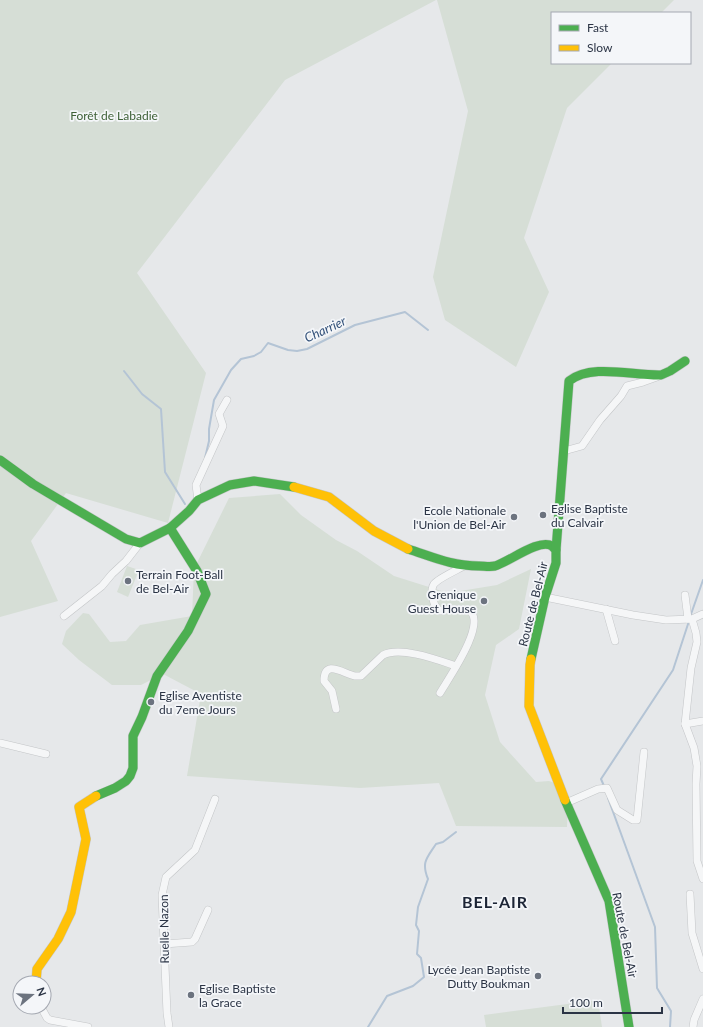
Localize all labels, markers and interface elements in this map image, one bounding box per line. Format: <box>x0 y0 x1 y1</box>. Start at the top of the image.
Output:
legend <box>551 12 691 64</box>
text: Fast <box>587 20 609 35</box>
text: Slow <box>587 40 613 55</box>
park label: Forêt de Labadie <box>70 108 158 123</box>
water label: Charrier <box>302 312 349 346</box>
place label: Eglise Baptiste du Calvair <box>551 501 628 530</box>
place label: Ecole Nationale l'Union de Bel-Air <box>413 503 507 532</box>
marker: Eglise Baptiste du Calvair <box>538 510 548 520</box>
marker: Ecole Nationale l'Union de Bel-Air <box>509 512 519 522</box>
street label: Route de Bel-Air <box>515 559 551 648</box>
place label: Terrain Foot-Ball de Bel-Air <box>136 567 223 596</box>
marker: Terrain Foot-Ball de Bel-Air <box>123 576 133 586</box>
place label: Grenique Guest House <box>408 587 476 616</box>
marker: Grenique Guest House <box>479 596 489 606</box>
place label: Eglise Aventiste du 7eme Jours <box>159 688 242 717</box>
marker: Eglise Aventiste du 7eme Jours <box>146 697 156 707</box>
street label: Route de Bel-Air <box>609 891 641 980</box>
district label: BEL-AIR <box>462 892 528 911</box>
street label: Ruelle Nazon <box>156 894 172 964</box>
place label: Lycée Jean Baptiste Dutty Boukman <box>428 962 530 991</box>
marker: Lycée Jean Baptiste Dutty Boukman <box>533 971 543 981</box>
north arrow <box>12 975 52 1015</box>
place label: Eglise Baptiste la Grace <box>199 981 276 1010</box>
text: N <box>34 985 49 998</box>
scale bar <box>563 989 662 1015</box>
marker: Eglise Baptiste la Grace <box>186 990 196 1000</box>
text: 100 m <box>569 995 603 1010</box>

